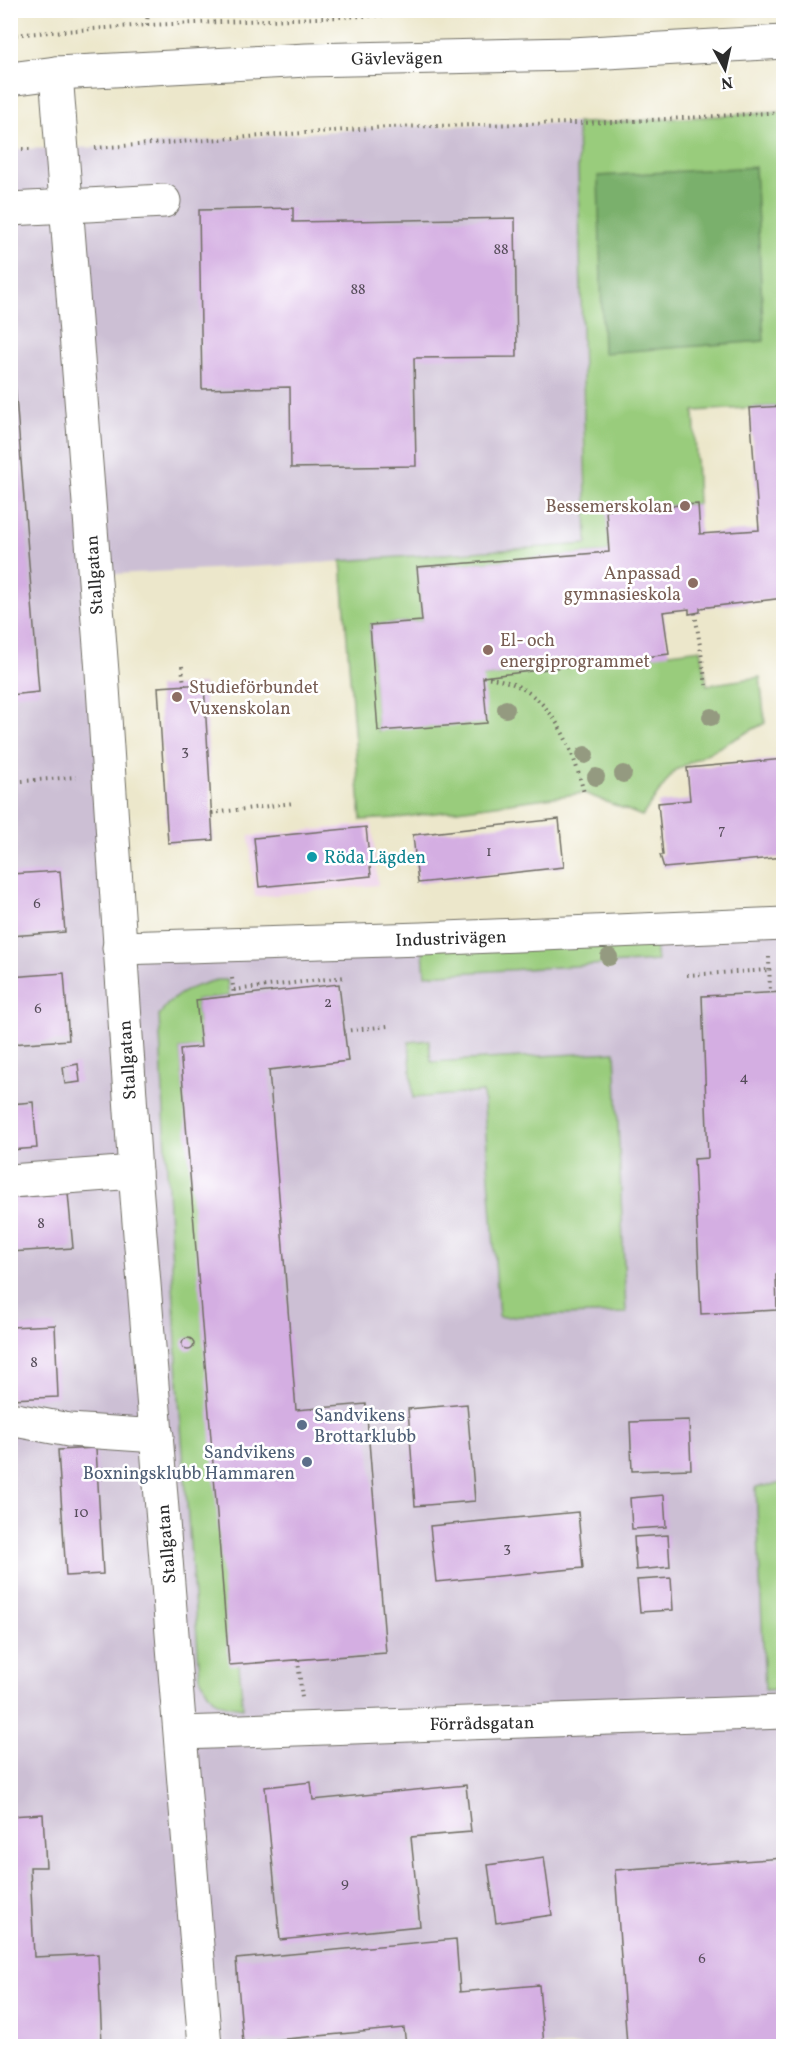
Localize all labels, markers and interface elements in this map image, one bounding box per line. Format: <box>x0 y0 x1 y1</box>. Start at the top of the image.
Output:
north arrow <box>695 39 755 99</box>
street label: Gävlevägen <box>351 46 443 73</box>
text: N <box>719 70 734 94</box>
house number: 88 <box>493 240 509 261</box>
house number: 88 <box>350 280 366 301</box>
place label: Bessemerskolan <box>546 495 673 520</box>
marker: Bessemerskolan <box>678 499 692 513</box>
street label: Stallgatan <box>80 534 111 616</box>
place label: Anpassad gymnasieskola <box>564 562 681 608</box>
marker: Anpassad gymnasieskola <box>686 576 700 590</box>
place label: El- och energiprogrammet <box>500 629 650 675</box>
marker: El- och energiprogrammet <box>481 643 495 657</box>
place label: Studieförbundet Vuxenskolan <box>189 676 319 722</box>
marker: Studieförbundet Vuxenskolan <box>170 690 184 704</box>
house number: 3 <box>181 741 189 762</box>
house number: 7 <box>718 820 726 841</box>
house number: 1 <box>486 842 492 863</box>
place label: Röda Lägden <box>324 846 426 871</box>
marker: Röda Lägden <box>305 850 319 864</box>
house number: 6 <box>33 894 41 915</box>
street label: Industrivägen <box>395 925 507 954</box>
house number: 2 <box>324 993 332 1014</box>
house number: 6 <box>34 999 42 1020</box>
street label: Stallgatan <box>113 1019 144 1101</box>
house number: 4 <box>740 1068 749 1089</box>
house number: 8 <box>37 1214 45 1235</box>
house number: 8 <box>30 1353 38 1374</box>
place label: Sandvikens Brottarklubb <box>314 1404 416 1450</box>
marker: Sandvikens Brottarklubb <box>295 1418 309 1432</box>
place label: Sandvikens Boxningsklubb Hammaren <box>83 1441 295 1487</box>
marker: Sandvikens Boxningsklubb Hammaren <box>300 1455 314 1469</box>
house number: 10 <box>74 1503 88 1524</box>
street label: Stallgatan <box>152 1503 183 1585</box>
house number: 3 <box>503 1538 511 1559</box>
street label: Förrådsgatan <box>430 1711 535 1738</box>
house number: 9 <box>341 1873 349 1894</box>
house number: 6 <box>698 1949 706 1970</box>

